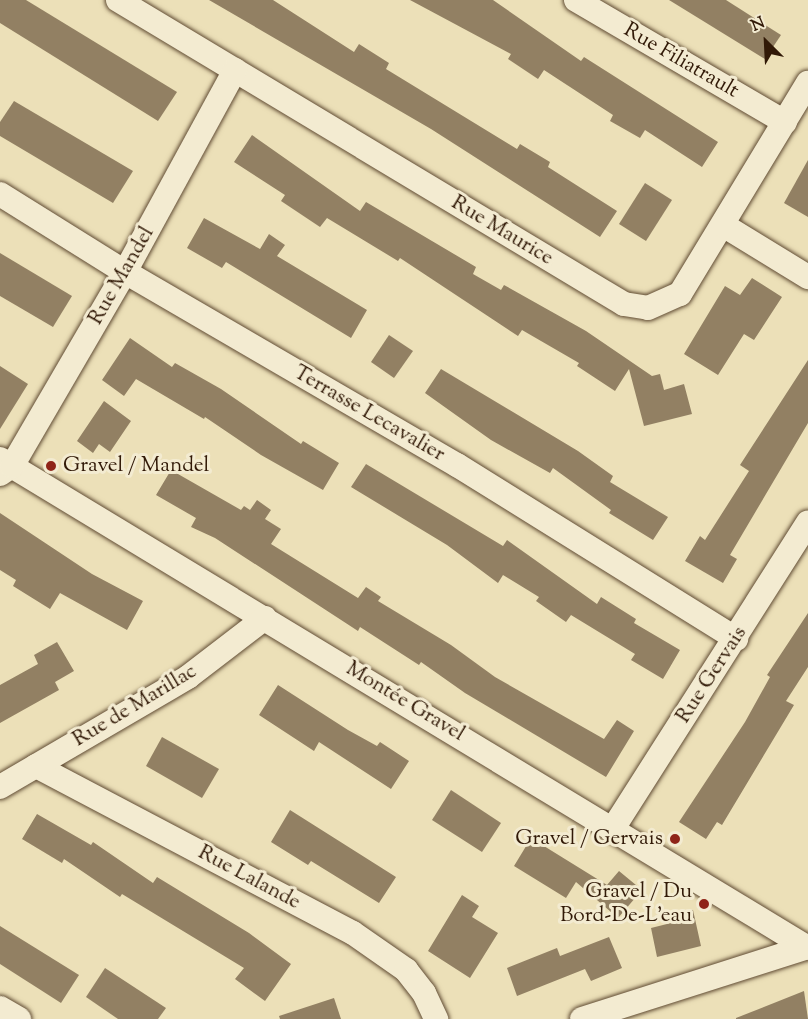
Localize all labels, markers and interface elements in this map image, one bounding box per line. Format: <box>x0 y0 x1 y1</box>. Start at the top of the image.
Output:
north arrow <box>736 12 796 72</box>
text: N <box>748 12 769 38</box>
street label: Rue Filiatrault <box>619 18 743 104</box>
street label: Rue Maurice <box>446 191 558 271</box>
street label: Rue Mandel <box>84 222 160 330</box>
street label: Terrasse Lecavalier <box>289 361 449 467</box>
place label: Gravel / Mandel <box>63 453 209 479</box>
marker: Gravel / Mandel <box>44 459 58 473</box>
street label: Rue Gervais <box>671 622 753 728</box>
street label: Montée Gravel <box>341 657 469 747</box>
street label: Rue de Marillac <box>69 659 201 753</box>
place label: Gravel / Gervais <box>515 826 663 852</box>
marker: Gravel / Gervais <box>668 832 682 846</box>
street label: Rue Lalande <box>193 841 305 915</box>
place label: Gravel / Du Bord-De-L'eau <box>560 879 692 929</box>
marker: Gravel / Du Bord-De-L'eau <box>697 897 711 911</box>

